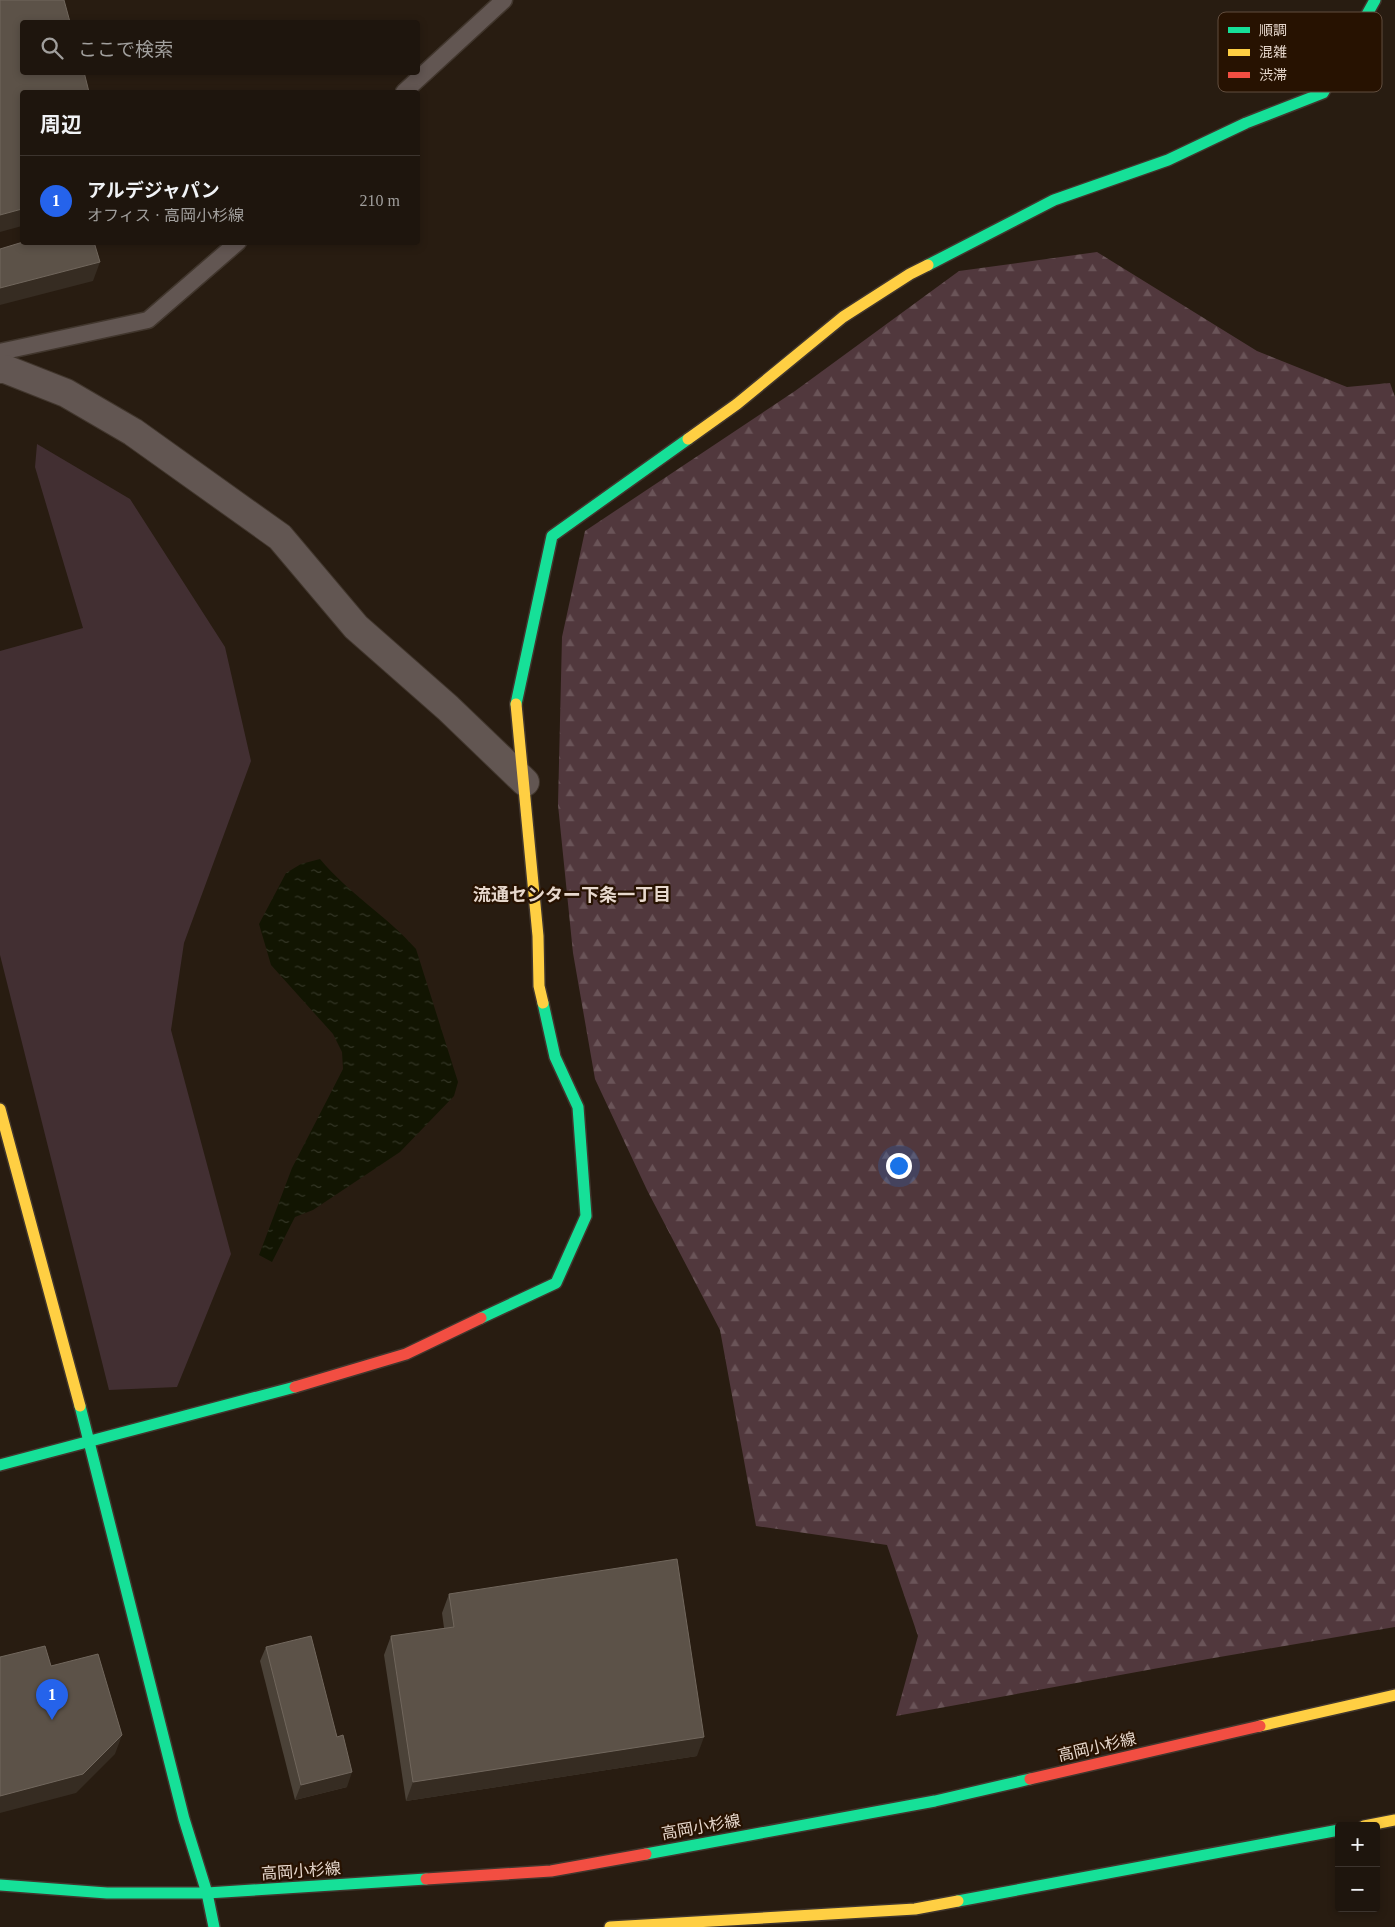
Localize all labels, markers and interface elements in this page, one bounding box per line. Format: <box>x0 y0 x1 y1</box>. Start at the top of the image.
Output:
legend <box>1218 12 1382 92</box>
search box <box>20 20 420 75</box>
text: 順調 <box>1259 23 1287 38</box>
icon: search <box>38 34 66 62</box>
text: ここで検索 <box>78 39 173 60</box>
text: 混雑 <box>1259 44 1287 60</box>
text: 渋滞 <box>1259 68 1287 83</box>
text: 周辺 <box>40 113 82 137</box>
text: アルデジャパン <box>87 180 220 201</box>
text: 1 <box>52 192 60 209</box>
text: 210 m <box>360 192 400 209</box>
text: オフィス · 高岡小杉線 <box>87 207 244 224</box>
district label: 流通センター下条一丁目 <box>473 885 671 905</box>
your location <box>886 1153 912 1179</box>
pin: 1 <box>36 1679 68 1720</box>
street label: 高岡小杉線 <box>1056 1730 1138 1764</box>
street label: 高岡小杉線 <box>660 1812 742 1842</box>
map controls <box>1335 1822 1380 1912</box>
button: + <box>1335 1822 1380 1867</box>
street label: 高岡小杉線 <box>260 1860 342 1882</box>
button: − <box>1335 1867 1380 1912</box>

